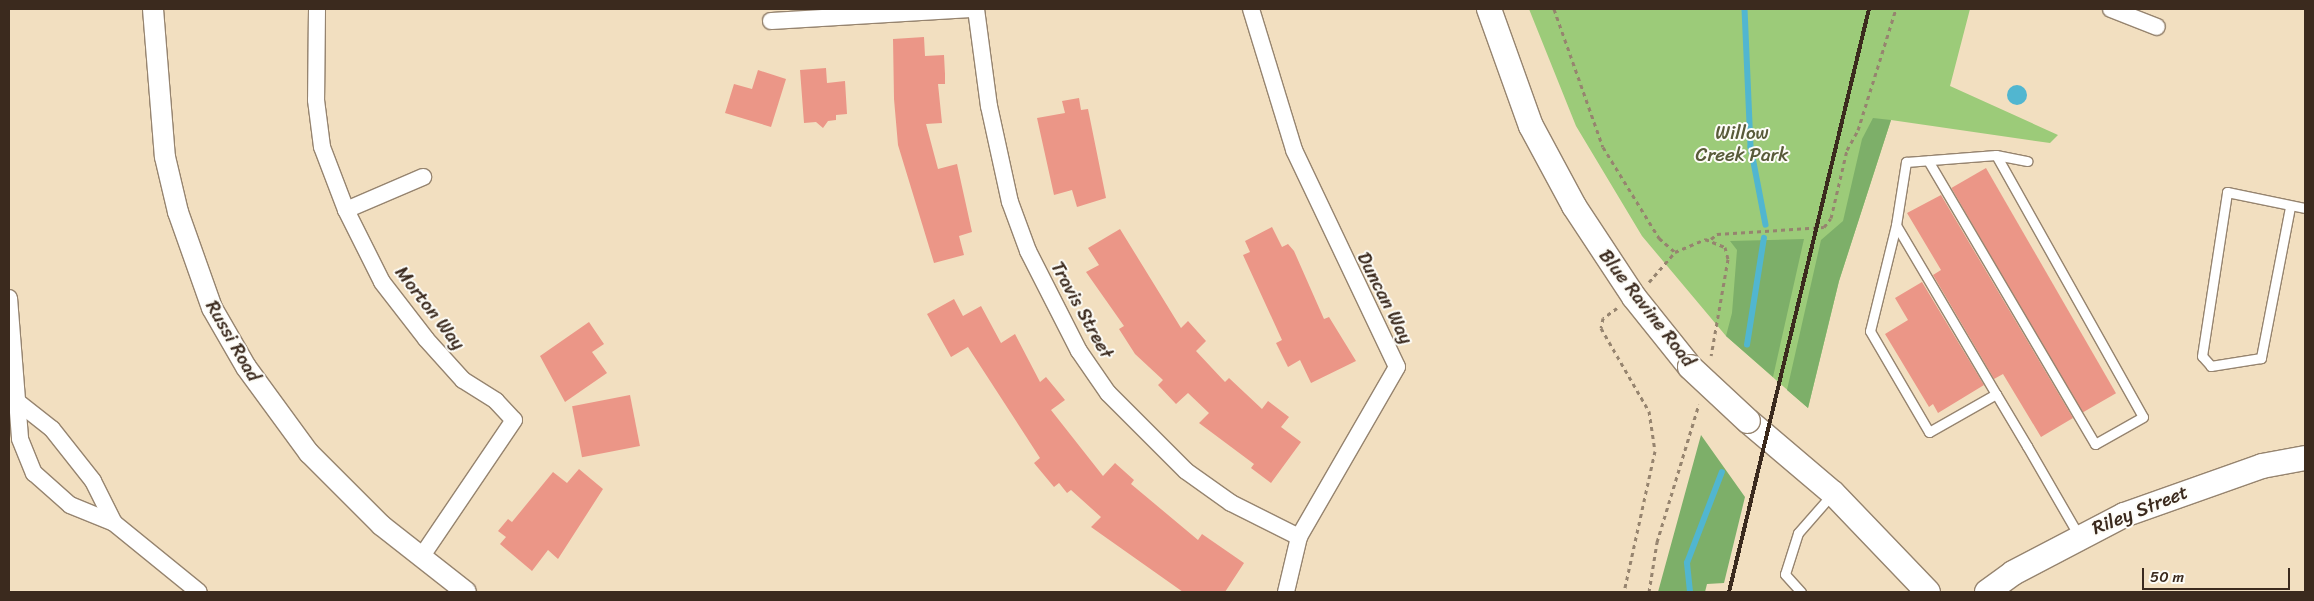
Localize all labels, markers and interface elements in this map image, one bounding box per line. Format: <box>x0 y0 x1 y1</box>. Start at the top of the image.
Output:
park label: Willow Creek Park <box>1695 122 1789 166</box>
street label: Blue Ravine Road <box>1594 245 1700 371</box>
street label: Duncan Way <box>1352 248 1418 348</box>
street label: Travis Street <box>1046 257 1118 363</box>
street label: Morton Way <box>390 261 470 355</box>
street label: Russi Road <box>201 296 265 386</box>
street label: Riley Street <box>2088 480 2192 540</box>
scale bar <box>2144 558 2292 590</box>
text: 50 m <box>2150 564 2184 590</box>

